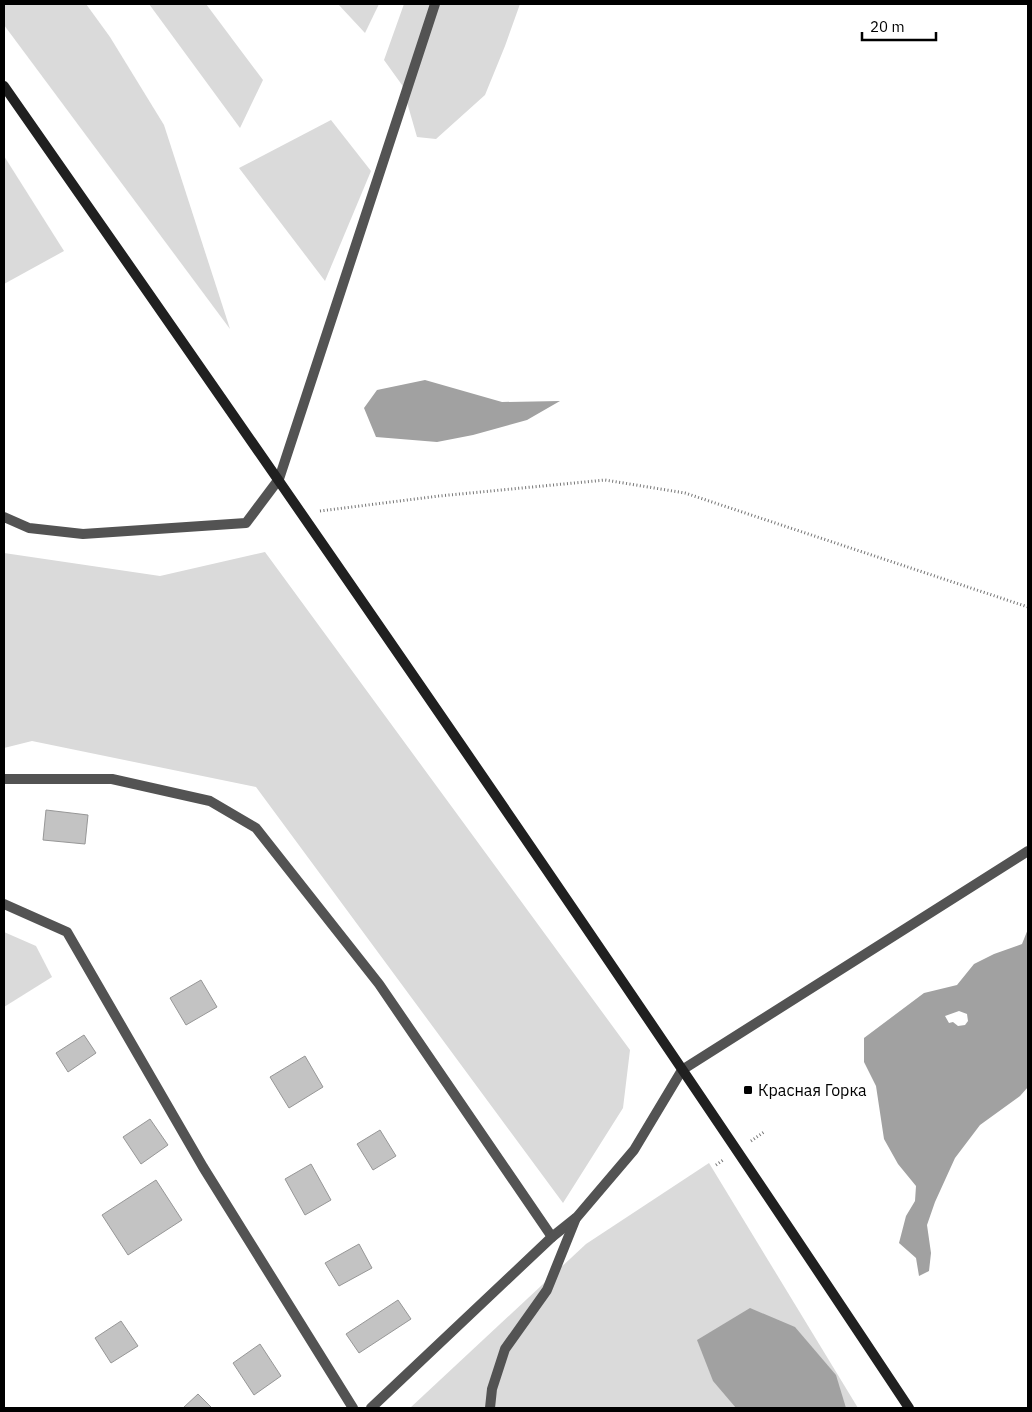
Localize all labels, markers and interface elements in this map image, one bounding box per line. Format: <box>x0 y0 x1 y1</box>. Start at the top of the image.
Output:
scale bar <box>862 10 936 42</box>
text: 20 m <box>870 17 905 36</box>
place label: Красная Горка <box>758 1080 867 1100</box>
marker: Красная Горка <box>742 1084 754 1096</box>

